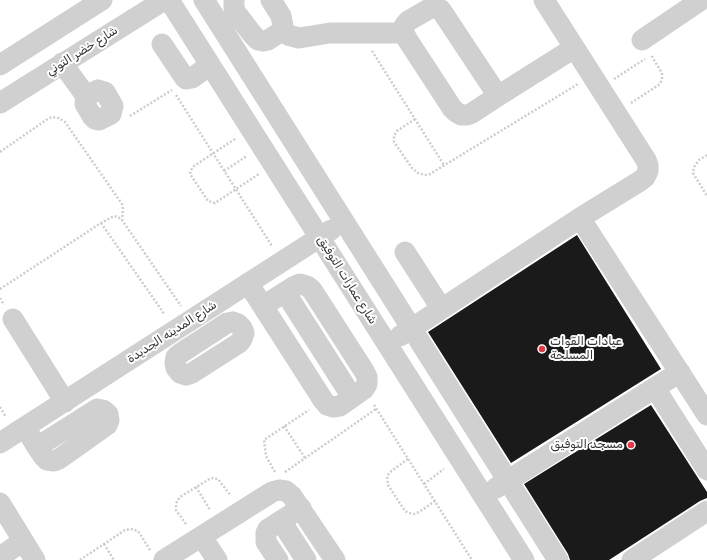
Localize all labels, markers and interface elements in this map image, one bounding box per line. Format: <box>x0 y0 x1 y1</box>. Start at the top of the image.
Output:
street label: شارع خضر التوني <box>44 23 120 79</box>
street label: شارع عمارات التوفيق <box>314 233 380 327</box>
street label: شارع المدينه الجديدة <box>125 298 219 366</box>
place label: عيادات القوات المسلحة <box>550 335 622 363</box>
marker: عيادات القوات المسلحة <box>537 344 547 354</box>
place label: مسجد التوفيق <box>551 438 623 452</box>
marker: مسجد التوفيق <box>626 440 636 450</box>

